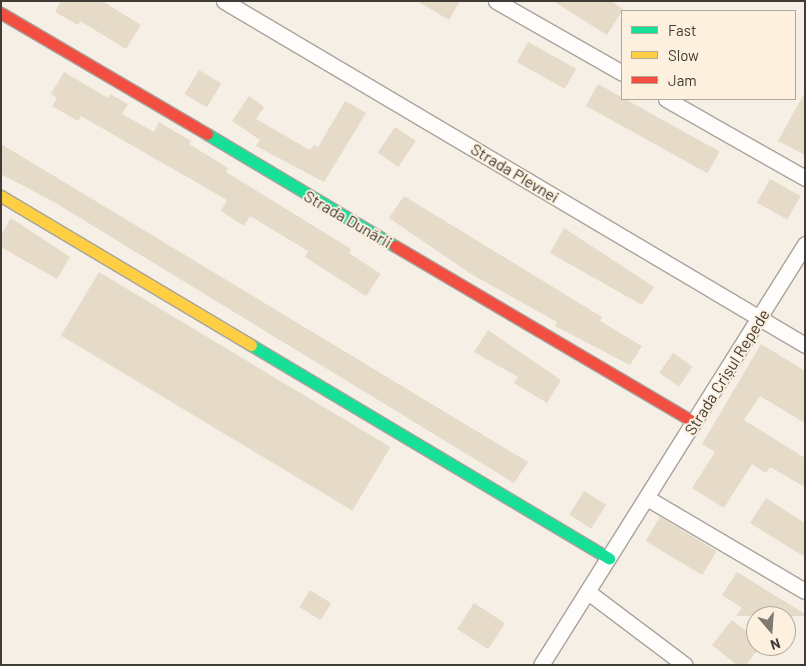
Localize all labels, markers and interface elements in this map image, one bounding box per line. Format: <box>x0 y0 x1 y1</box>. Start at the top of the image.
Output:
legend <box>621 10 796 100</box>
text: Fast <box>668 21 696 39</box>
text: Slow <box>668 46 699 64</box>
text: Jam <box>668 71 697 89</box>
street label: Strada Plevnei <box>467 139 563 207</box>
street label: Strada Dunării <box>301 186 395 252</box>
street label: Strada Crișul Repede <box>680 305 774 439</box>
north arrow <box>746 606 796 656</box>
text: N <box>768 635 783 654</box>

